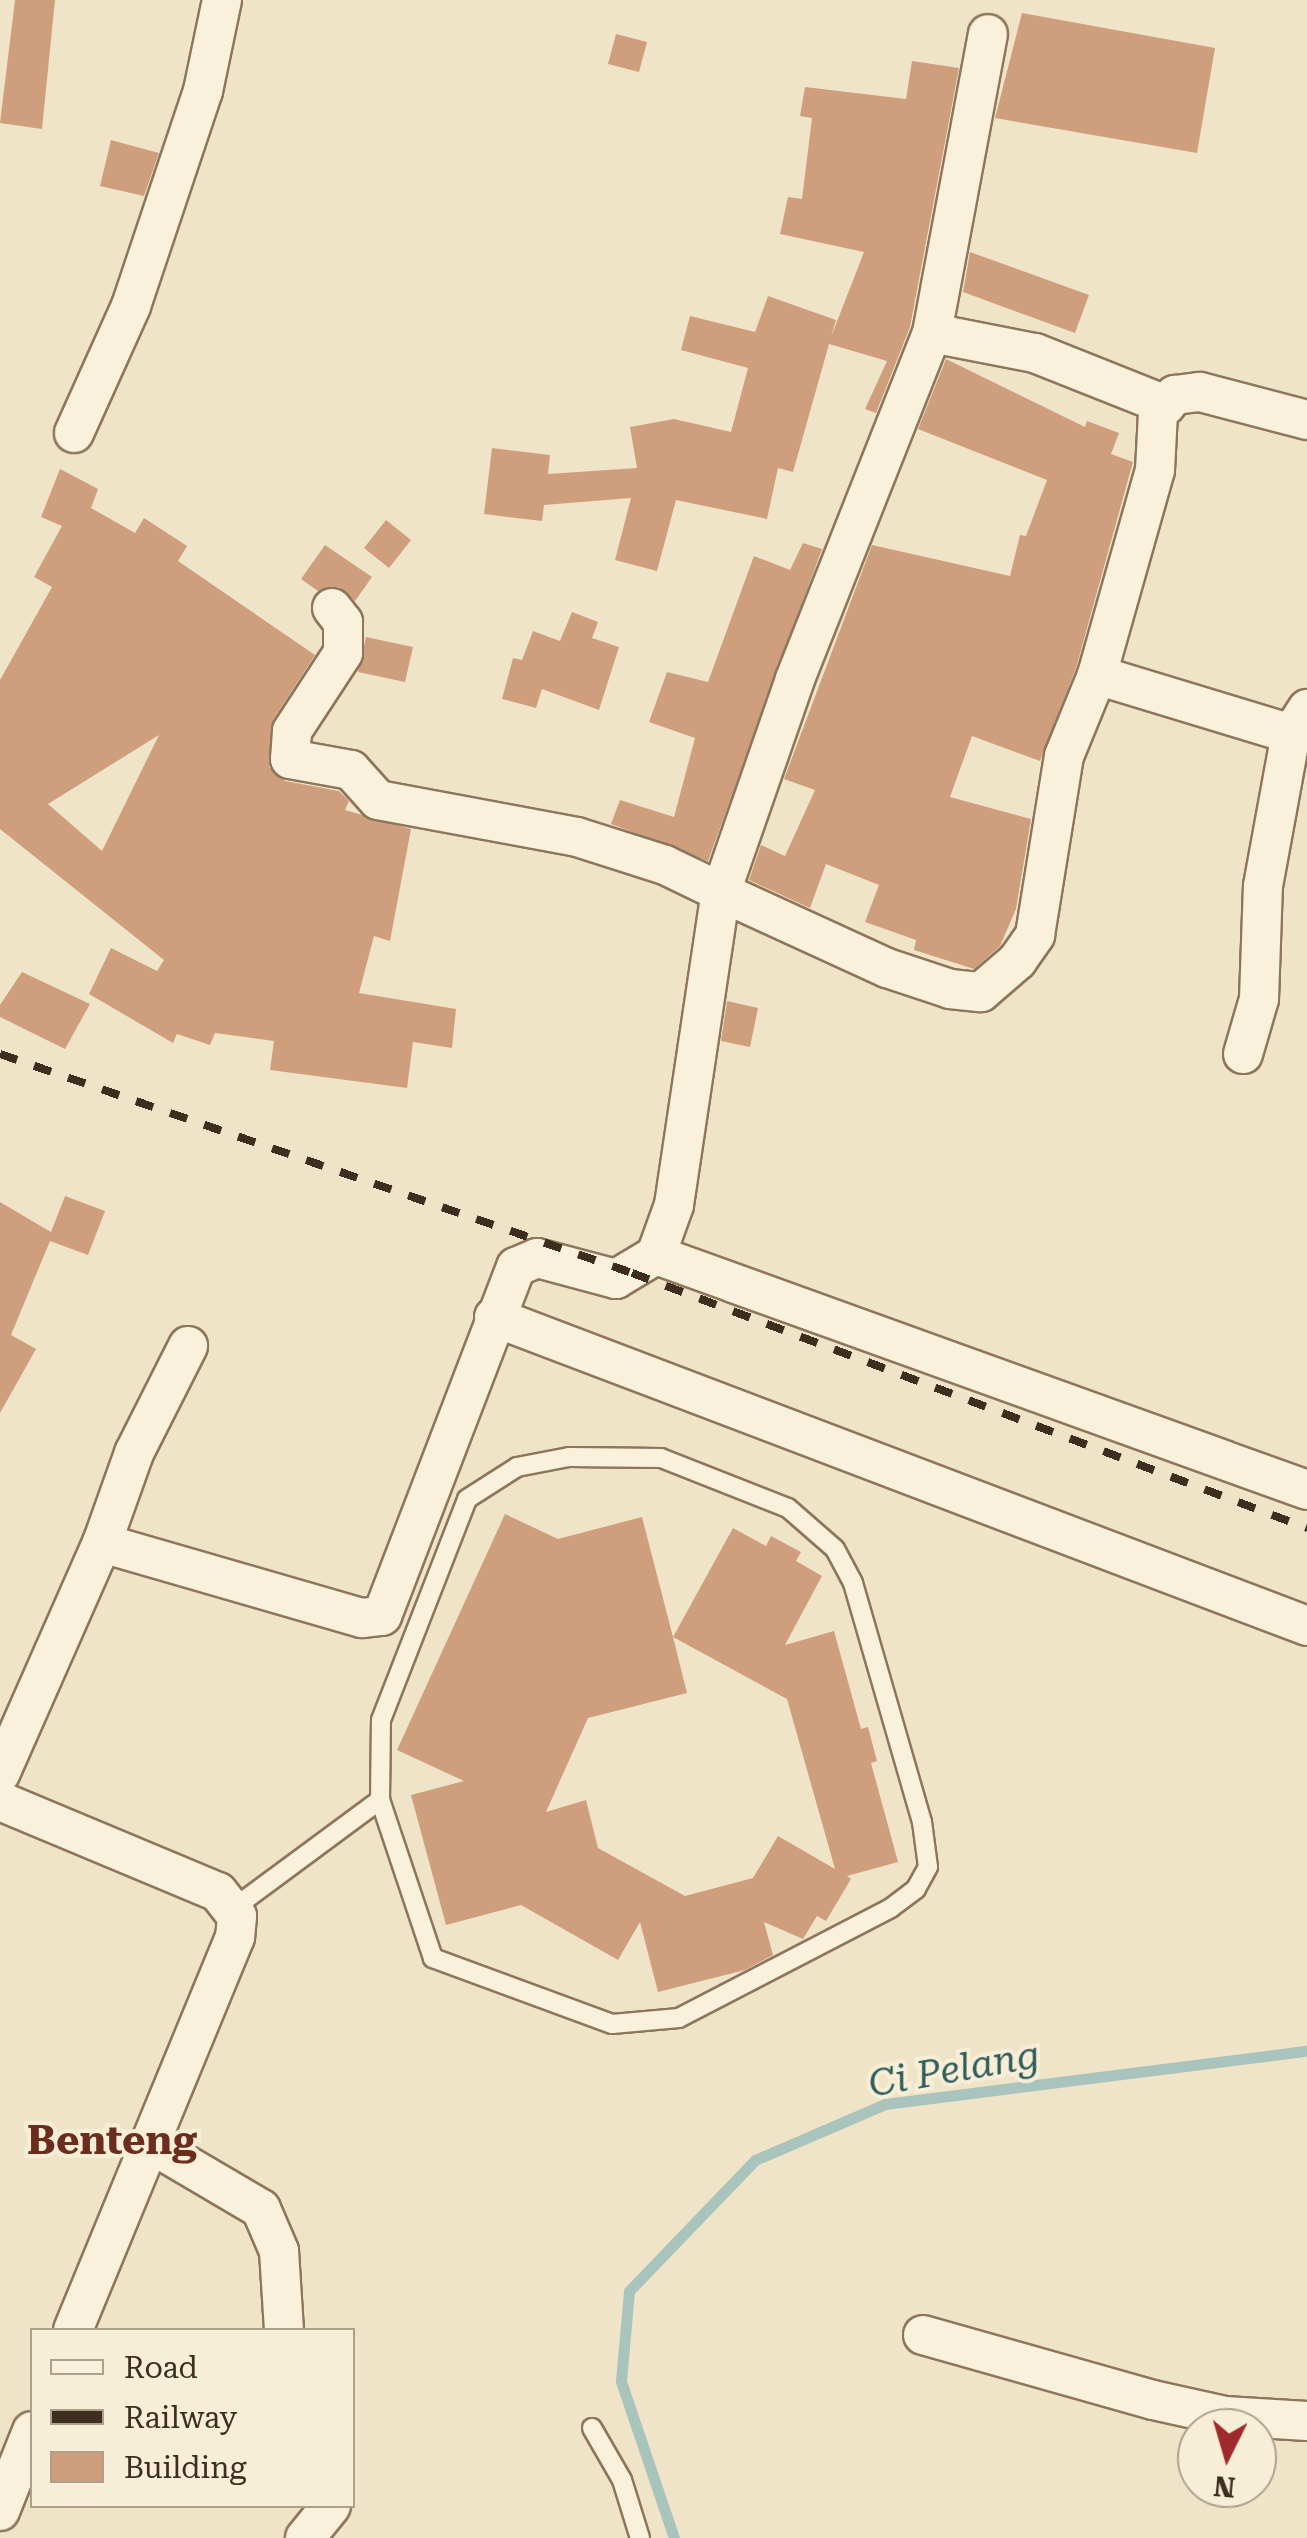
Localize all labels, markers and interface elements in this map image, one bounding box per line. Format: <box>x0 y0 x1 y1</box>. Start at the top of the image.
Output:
water label: Ci Pelang <box>865 2033 1043 2107</box>
district label: Benteng <box>27 2117 197 2165</box>
legend <box>30 2328 355 2508</box>
text: Road <box>124 2350 198 2385</box>
text: Railway <box>124 2400 237 2435</box>
north arrow <box>1177 2408 1277 2508</box>
text: Building <box>124 2450 247 2485</box>
text: N <box>1212 2469 1237 2504</box>

